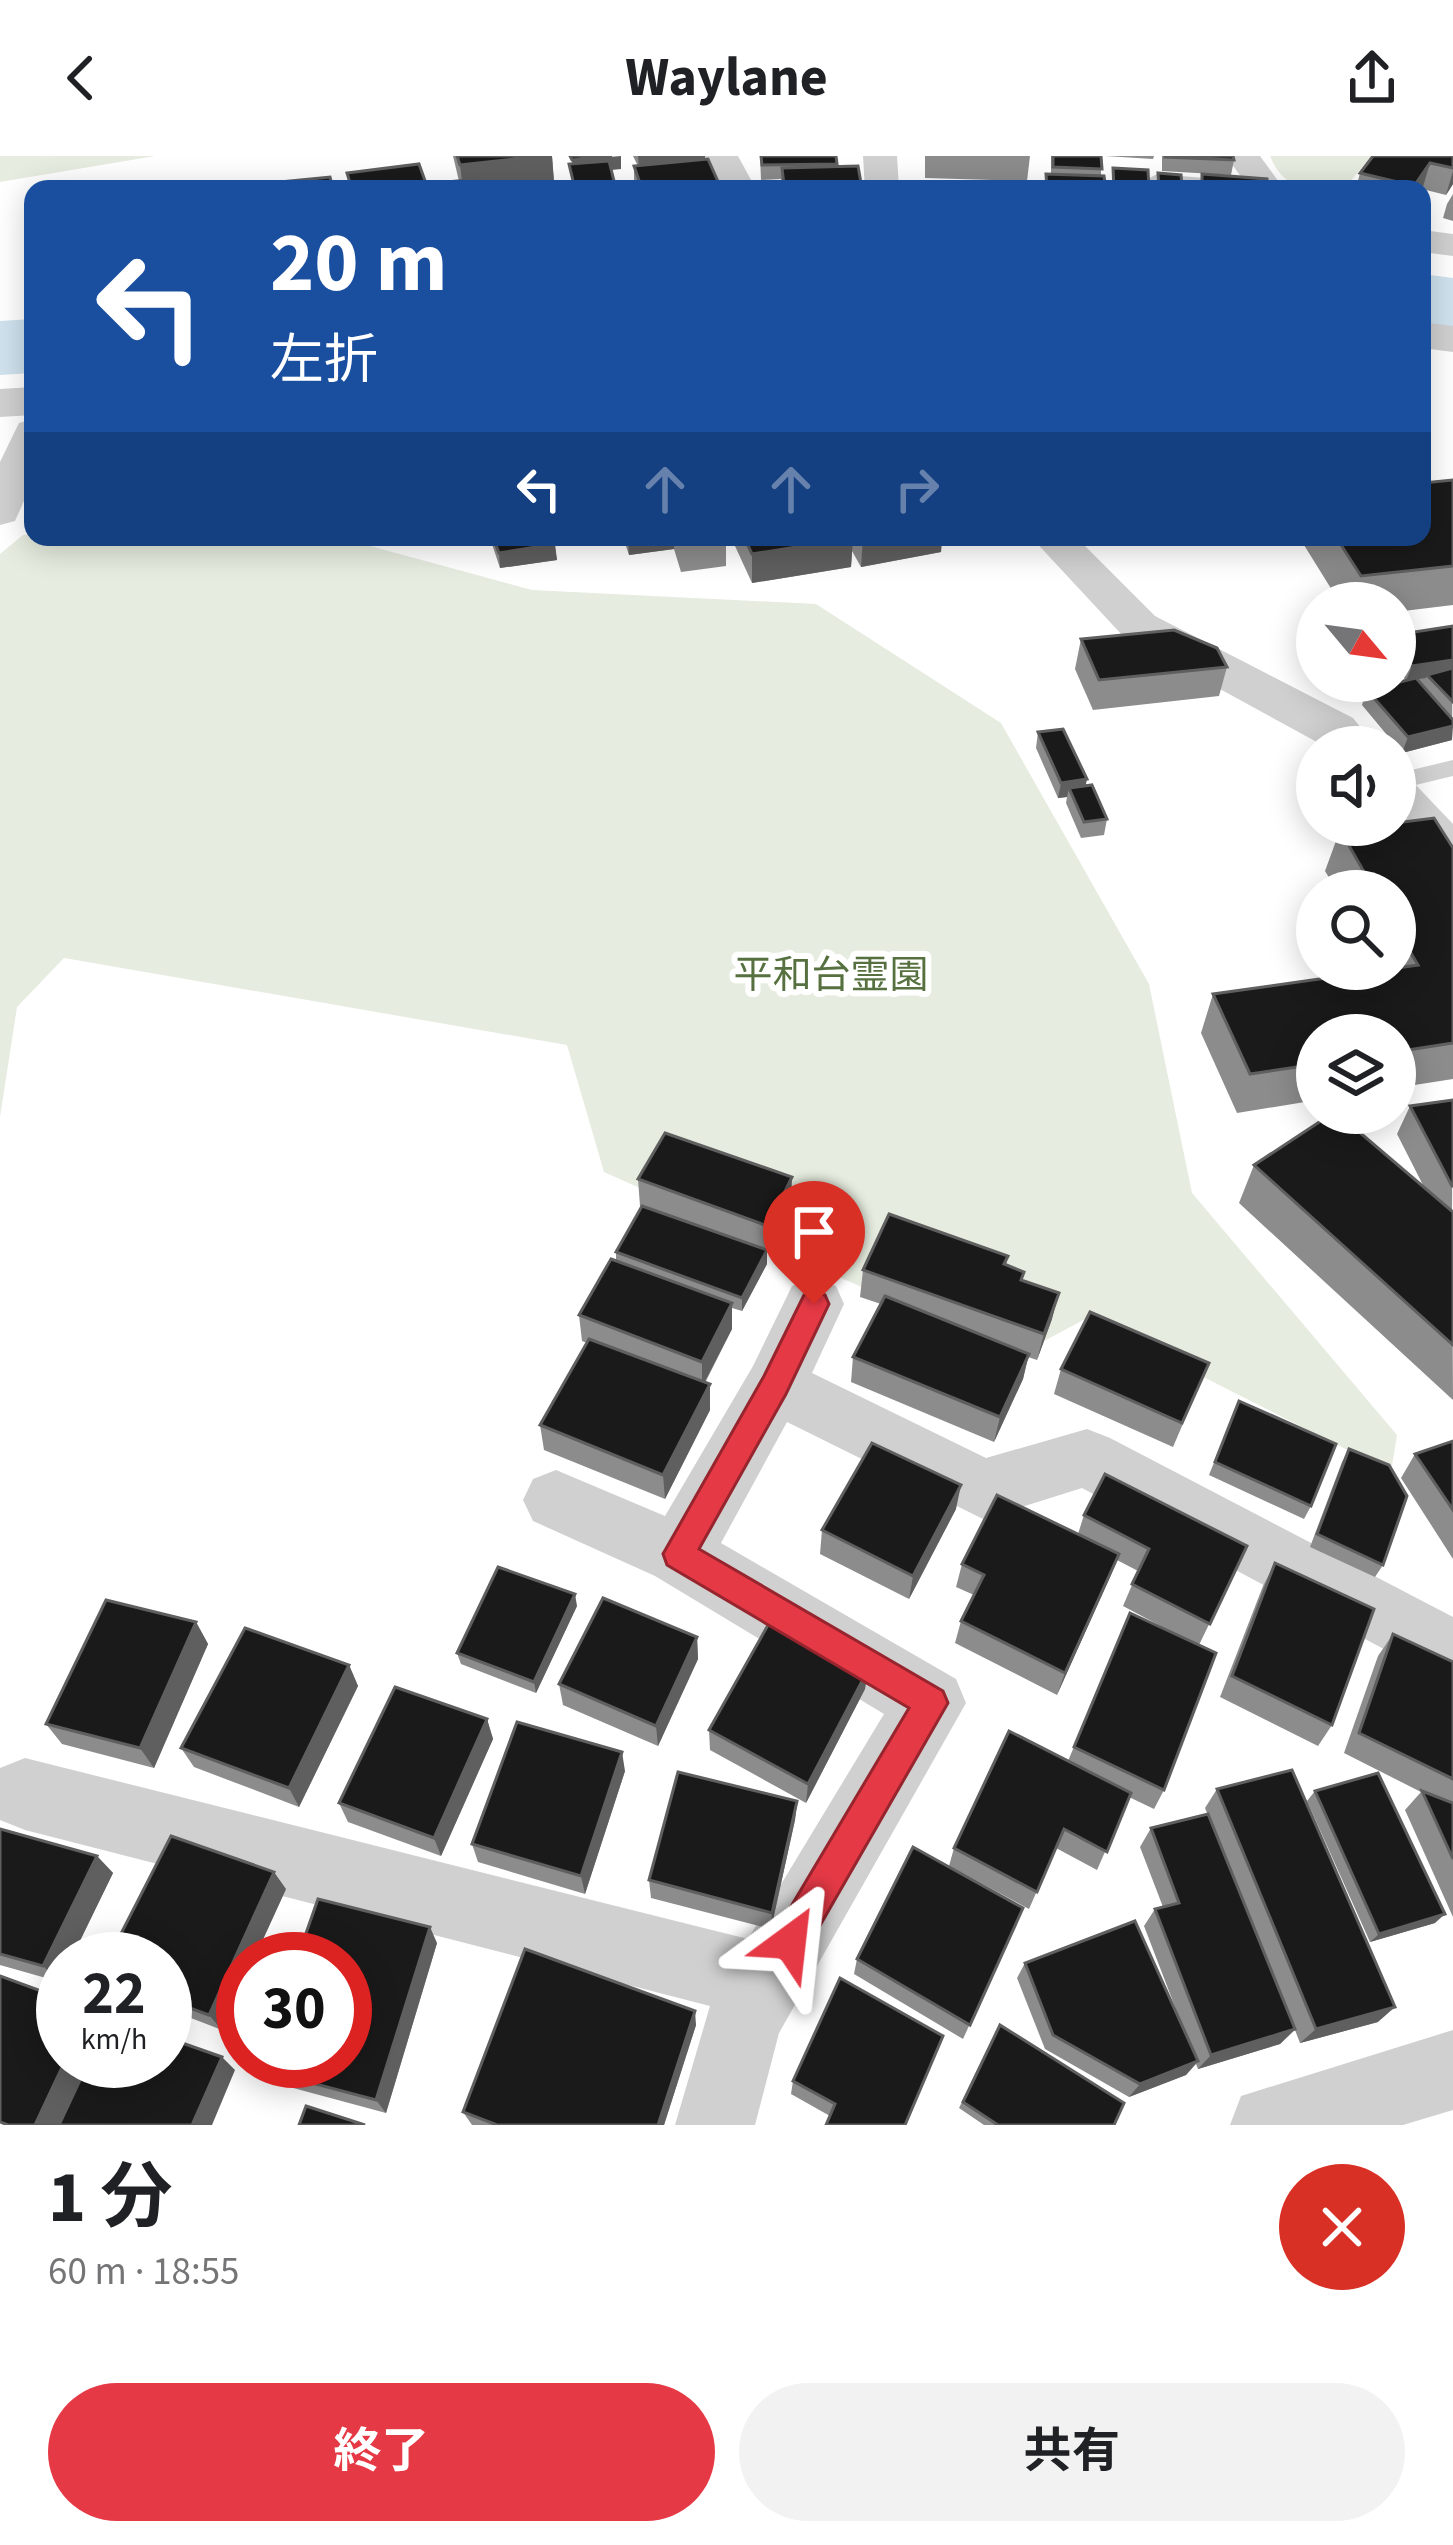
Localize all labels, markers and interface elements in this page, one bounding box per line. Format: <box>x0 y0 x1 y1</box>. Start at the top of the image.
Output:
text: Waylane <box>625 40 828 117</box>
icon: back <box>48 45 114 111</box>
icon: share <box>1339 45 1405 111</box>
text: 20 m <box>270 204 448 324</box>
icon: left <box>72 228 228 384</box>
text: 左折 <box>270 323 378 400</box>
icon: left <box>506 456 572 522</box>
icon: ahead <box>632 456 698 522</box>
icon: ahead <box>758 456 824 522</box>
icon: right <box>884 456 950 522</box>
north arrow <box>1296 582 1416 702</box>
map controls <box>1296 582 1416 1134</box>
button: sound <box>1296 726 1416 846</box>
button: search <box>1296 870 1416 990</box>
park label: 平和台霊園 <box>733 948 929 1004</box>
button: layers <box>1296 1014 1416 1134</box>
pin <box>763 1181 865 1304</box>
icon: arrive <box>781 1199 847 1265</box>
position arrow <box>727 1879 853 2005</box>
speed limit sign: 30 <box>216 1932 372 2088</box>
text: 22 <box>82 1952 146 2037</box>
text: km/h <box>81 2018 147 2061</box>
text: 1 分 <box>48 2147 172 2250</box>
button: close <box>1279 2164 1405 2290</box>
text: 60 m · 18:55 <box>48 2244 239 2300</box>
button: 終了 <box>48 2383 715 2521</box>
button: 共有 <box>739 2383 1405 2521</box>

